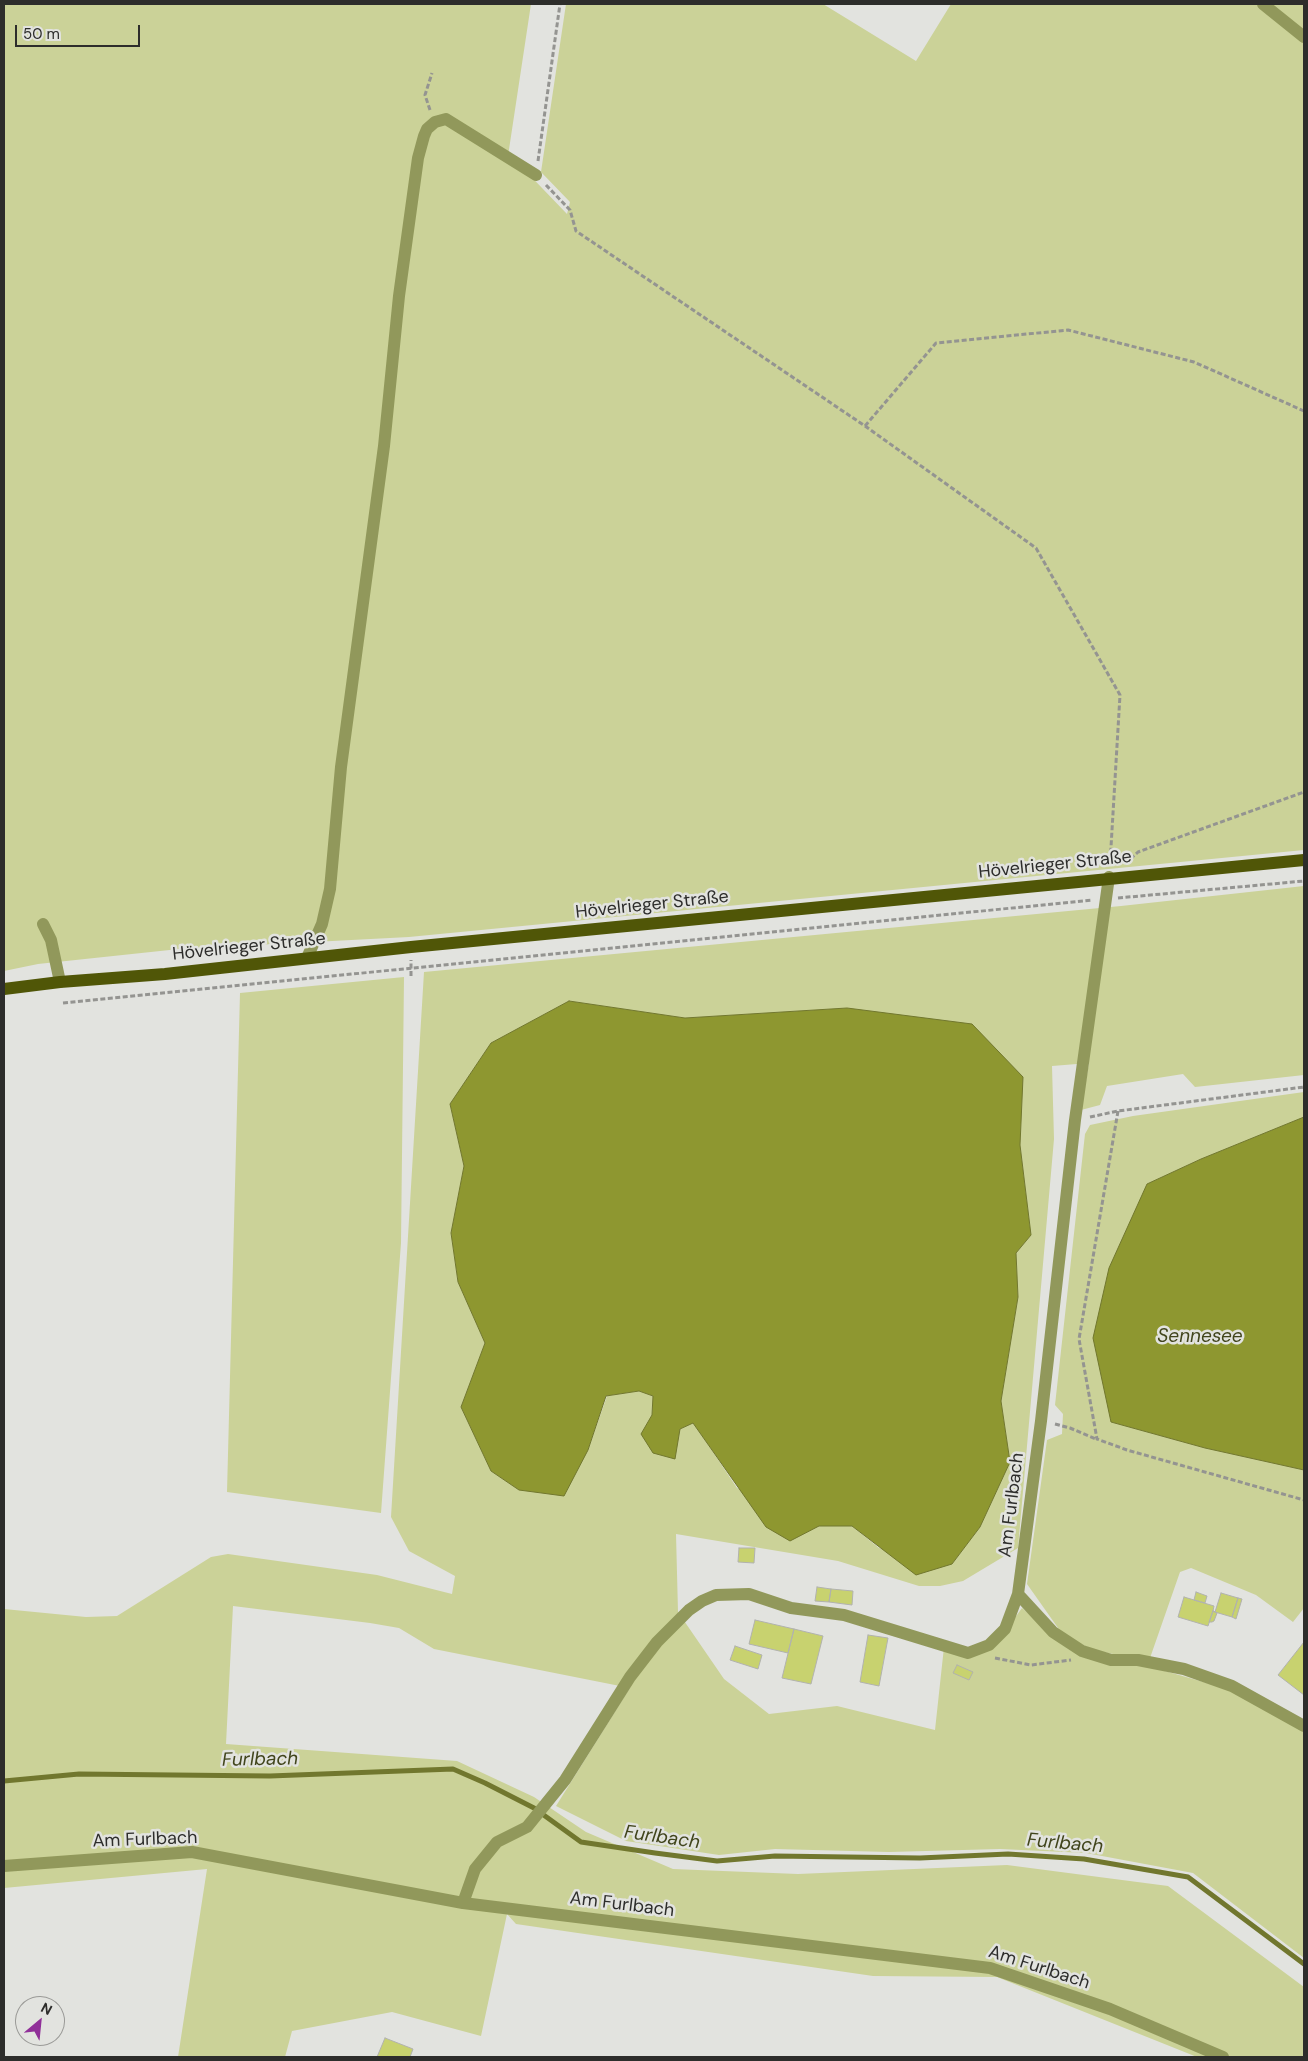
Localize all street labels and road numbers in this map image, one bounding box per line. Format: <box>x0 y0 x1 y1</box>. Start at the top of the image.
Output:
street label: Hövelrieger Straße <box>977 846 1133 884</box>
street label: Hövelrieger Straße <box>574 886 730 924</box>
street label: Hövelrieger Straße <box>171 928 327 966</box>
street label: Am Furlbach <box>995 1452 1029 1558</box>
street label: Am Furlbach <box>92 1827 198 1853</box>
street label: Am Furlbach <box>569 1888 675 1922</box>
street label: Am Furlbach <box>986 1941 1092 1995</box>

